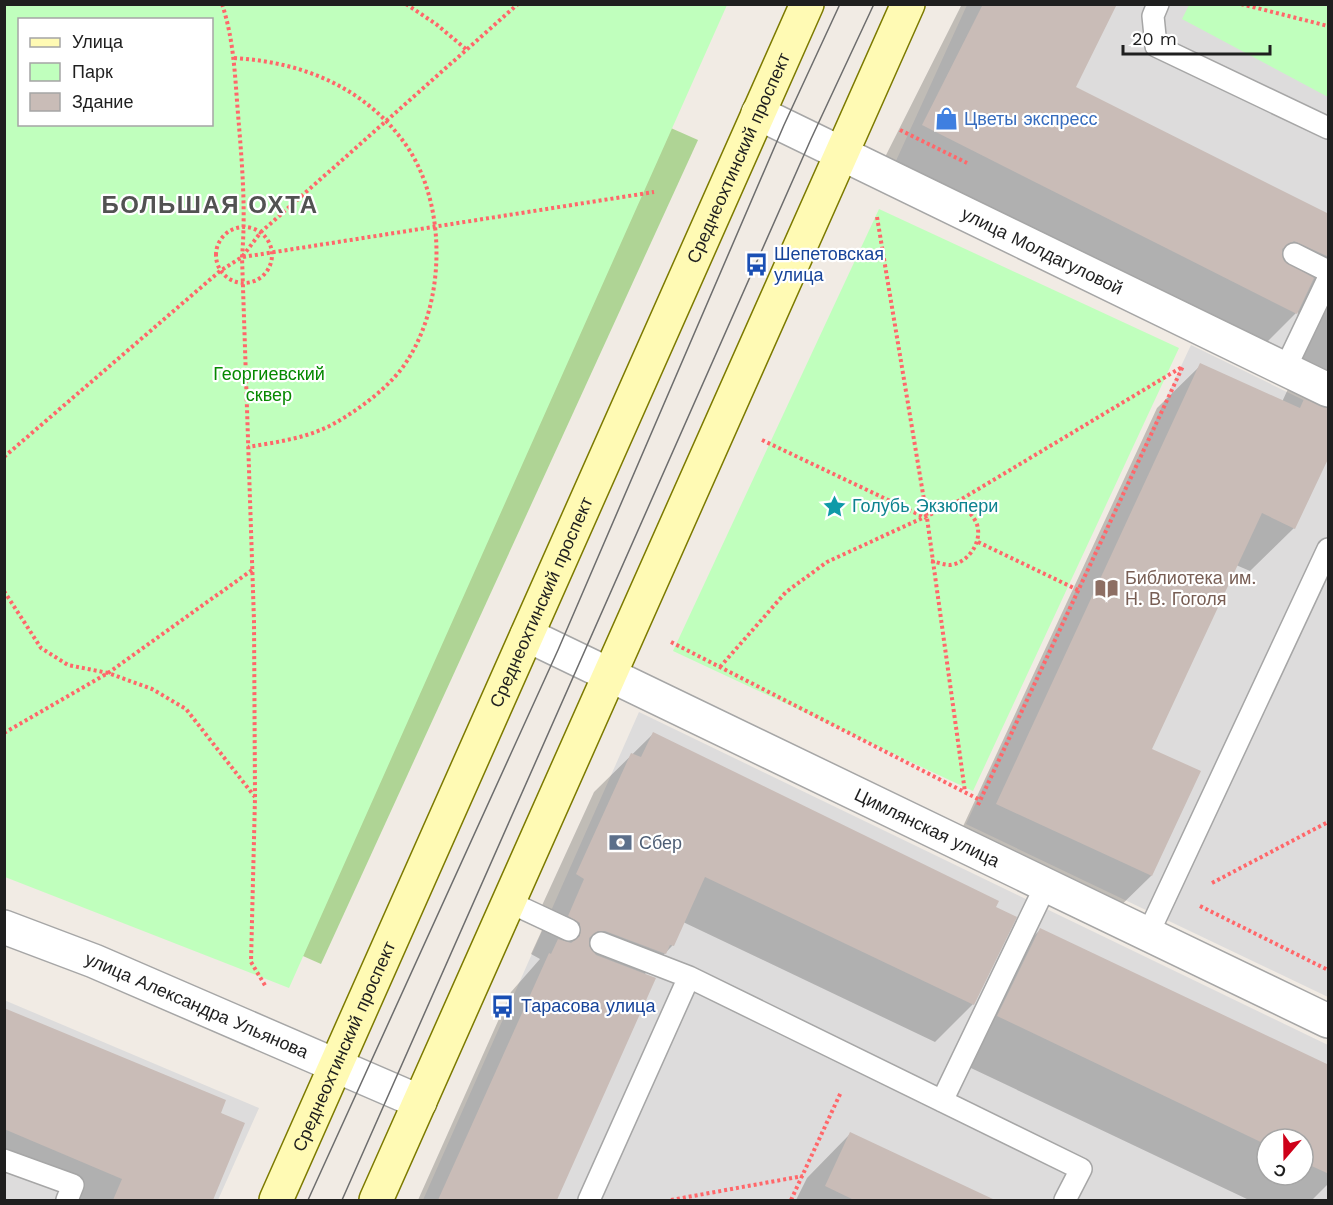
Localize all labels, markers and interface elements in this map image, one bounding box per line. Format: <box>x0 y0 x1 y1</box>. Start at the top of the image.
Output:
legend <box>18 18 213 126</box>
scale bar <box>1123 18 1270 56</box>
text: 20 m <box>1132 28 1177 49</box>
text: Улица <box>72 31 124 52</box>
street label: Среднеохтинский проспект <box>682 49 794 266</box>
text: Парк <box>72 61 113 82</box>
text: Здание <box>72 91 133 112</box>
shop icon: Цветы экспресс <box>933 106 959 132</box>
place label: Цветы экспресс <box>964 108 1097 129</box>
district label: БОЛЬШАЯ ОХТА <box>101 191 319 219</box>
street label: улица Молдагуловой <box>958 203 1127 299</box>
place label: Шепетовская улица <box>774 243 884 285</box>
bus stop icon: Шепетовская улица <box>743 251 769 277</box>
park label: Георгиевский сквер <box>213 363 325 405</box>
place icon: Голубь Экзюпери <box>821 493 847 519</box>
street label: Среднеохтинский проспект <box>485 494 597 711</box>
place label: Голубь Экзюпери <box>852 495 998 516</box>
place label: Библиотека им. Н. В. Гоголя <box>1125 567 1256 609</box>
library icon: Библиотека им. Н. В. Гоголя <box>1094 575 1120 601</box>
street label: Цимлянская улица <box>851 783 1004 872</box>
bank icon: Сбер <box>608 830 634 856</box>
place label: Сбер <box>639 832 682 853</box>
street label: Среднеохтинский проспект <box>288 938 400 1155</box>
street label: улица Александра Ульянова <box>82 948 313 1063</box>
bus stop icon: Тарасова улица <box>490 993 516 1019</box>
place label: Тарасова улица <box>521 995 656 1016</box>
north arrow <box>1255 1127 1315 1187</box>
text: С <box>1271 1160 1289 1182</box>

